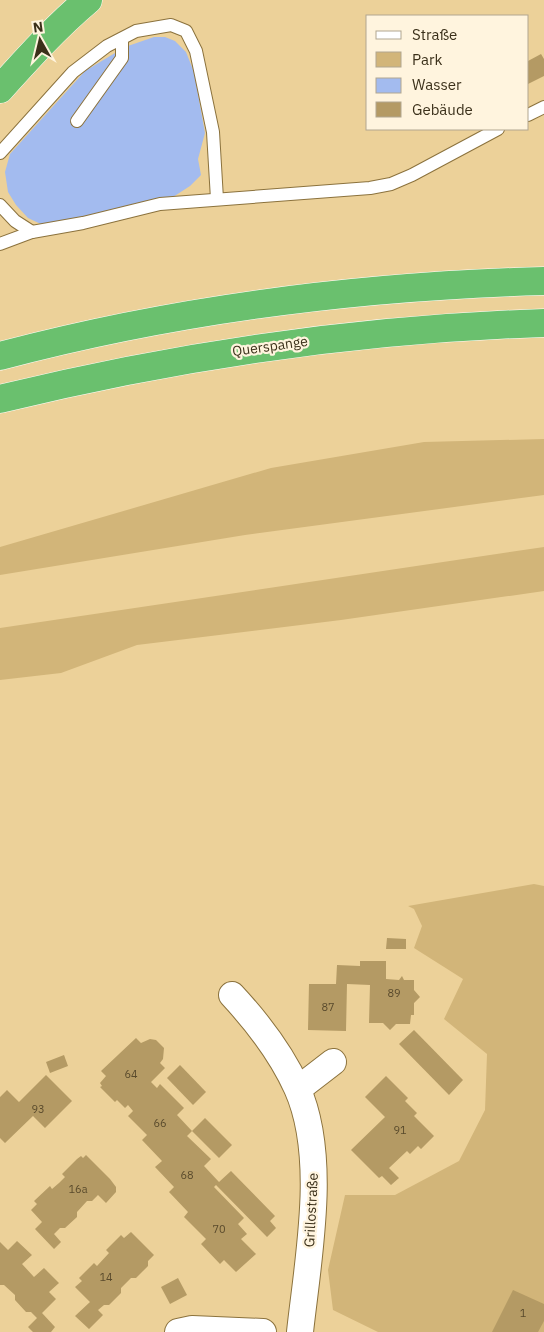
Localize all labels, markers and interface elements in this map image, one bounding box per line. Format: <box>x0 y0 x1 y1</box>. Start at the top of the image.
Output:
north arrow <box>15 15 65 65</box>
legend <box>366 15 529 130</box>
text: N <box>32 18 44 37</box>
text: Straße <box>412 25 457 44</box>
text: Park <box>412 50 442 69</box>
text: Wasser <box>412 75 462 94</box>
text: Gebäude <box>412 100 473 119</box>
street label: Querspange <box>231 332 309 360</box>
house number: 89 <box>387 986 401 1000</box>
house number: 87 <box>321 1000 335 1014</box>
house number: 64 <box>124 1067 138 1081</box>
house number: 93 <box>31 1102 45 1116</box>
house number: 66 <box>153 1116 167 1130</box>
house number: 91 <box>393 1123 407 1137</box>
house number: 68 <box>180 1168 194 1182</box>
street label: Grillostraße <box>300 1172 322 1248</box>
house number: 16a <box>68 1182 88 1196</box>
house number: 70 <box>212 1222 226 1236</box>
house number: 14 <box>99 1270 113 1284</box>
house number: 1 <box>520 1306 527 1320</box>

